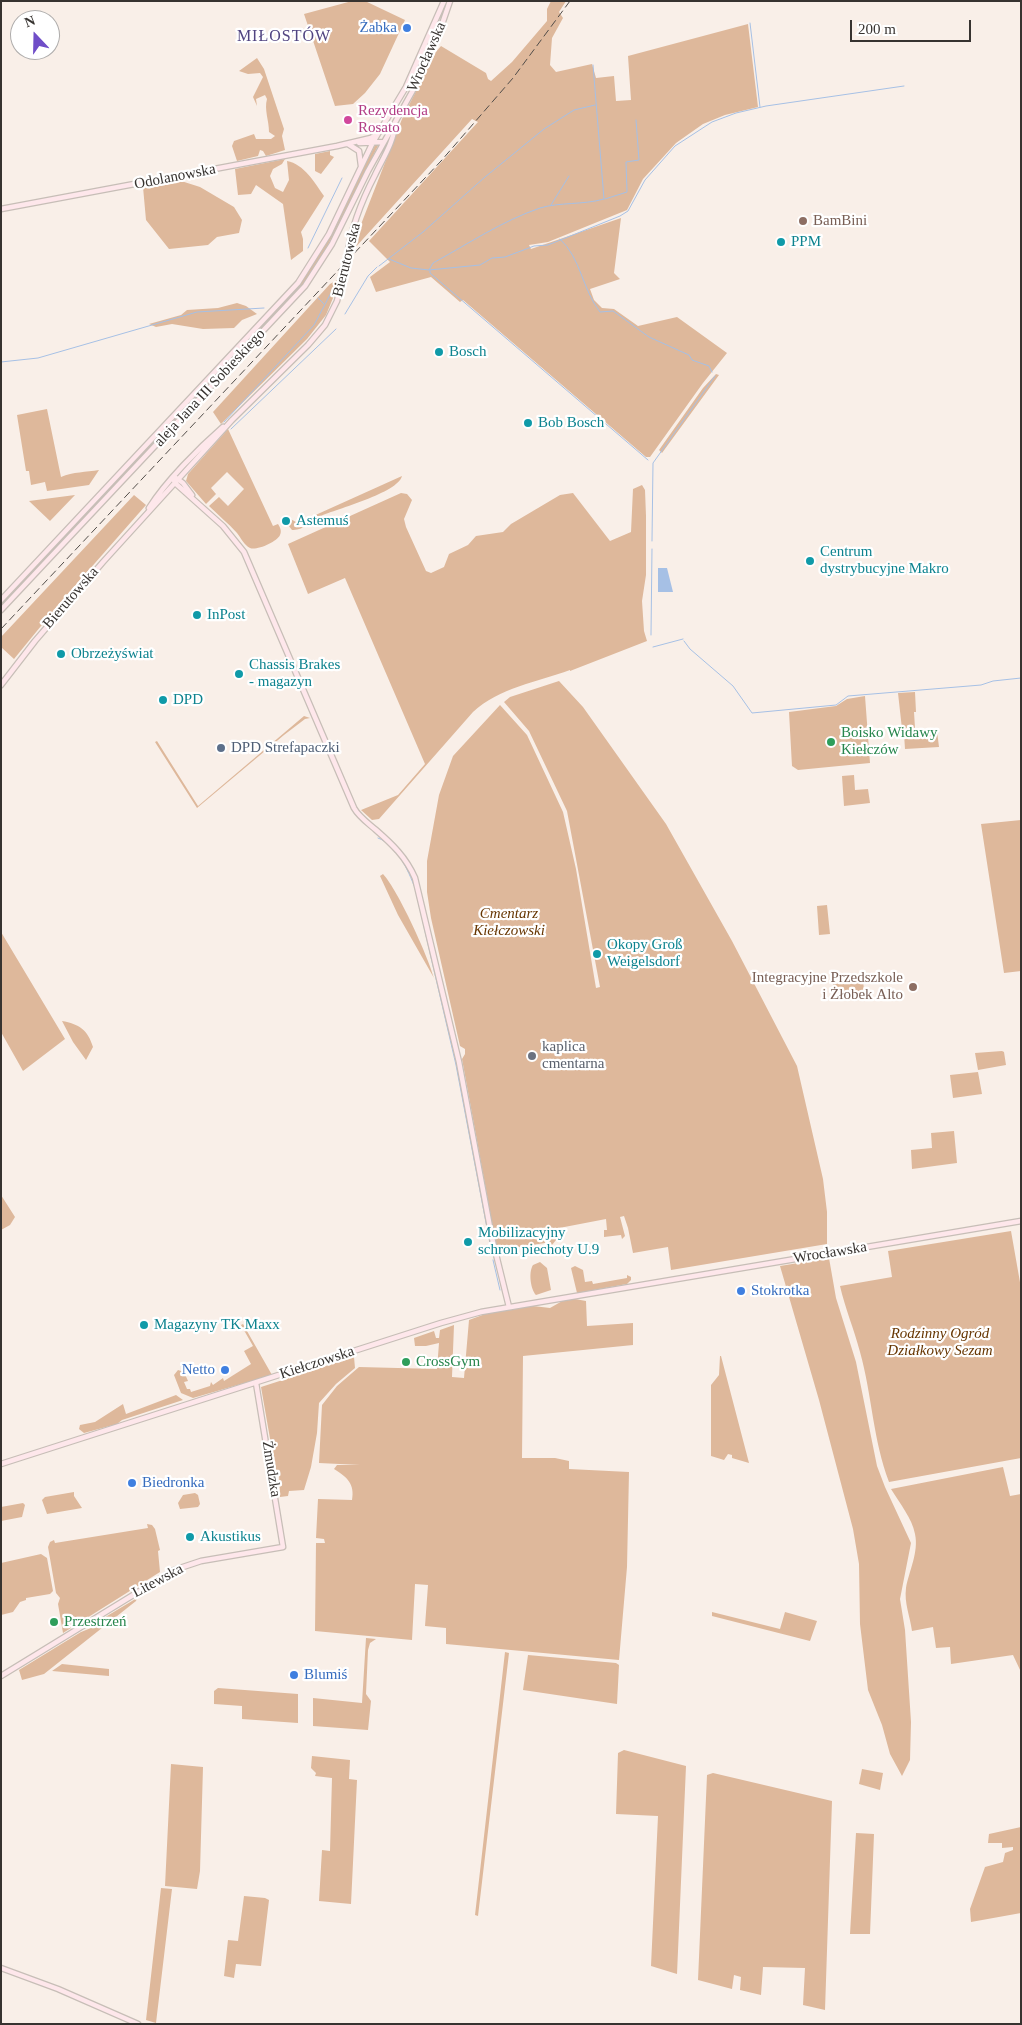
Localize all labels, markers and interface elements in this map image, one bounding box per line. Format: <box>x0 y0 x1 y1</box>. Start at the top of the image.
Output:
north arrow <box>10 10 60 60</box>
scale bar <box>852 10 973 42</box>
text: N <box>22 13 37 30</box>
place label: Żabka <box>360 19 397 37</box>
street label: Wrocławska <box>404 19 450 95</box>
text: 200 m <box>858 21 896 37</box>
marker: Żabka <box>401 22 413 34</box>
district label: MIŁOSTÓW <box>236 27 332 47</box>
place label: Rezydencja Rosato <box>358 102 428 137</box>
marker: Rezydencja Rosato <box>342 114 354 126</box>
street label: Odolanowska <box>133 160 217 194</box>
place label: BamBini <box>813 212 867 230</box>
marker: BamBini <box>797 215 809 227</box>
street label: Bierutowska <box>329 221 365 299</box>
place label: PPM <box>791 233 821 251</box>
marker: PPM <box>775 236 787 248</box>
street label: aleja Jana III Sobieskiego <box>151 325 269 451</box>
place label: Bosch <box>449 343 486 361</box>
marker: Bosch <box>433 346 445 358</box>
place label: Bob Bosch <box>538 414 604 432</box>
marker: Bob Bosch <box>522 417 534 429</box>
place label: Astemuś <box>296 512 348 530</box>
marker: Astemuś <box>280 515 292 527</box>
place label: Centrum dystrybucyjne Makro <box>820 543 949 578</box>
marker: Centrum dystrybucyjne Makro <box>804 555 816 567</box>
street label: Bierutowska <box>39 563 103 633</box>
place label: InPost <box>207 606 245 624</box>
marker: InPost <box>191 609 203 621</box>
place label: Obrzeżyświat <box>71 645 153 663</box>
marker: Obrzeżyświat <box>55 648 67 660</box>
place label: Chassis Brakes - magazyn <box>249 656 340 691</box>
marker: Chassis Brakes - magazyn <box>233 668 245 680</box>
place label: DPD <box>173 691 203 709</box>
marker: DPD <box>157 694 169 706</box>
place label: Boisko Widawy Kiełczów <box>841 724 937 759</box>
marker: Boisko Widawy Kiełczów <box>825 736 837 748</box>
place label: DPD Strefapaczki <box>231 739 340 757</box>
marker: DPD Strefapaczki <box>215 742 227 754</box>
park label: Cmentarz Kiełczowski <box>473 905 545 940</box>
place label: Okopy Groß Weigelsdorf <box>607 936 682 971</box>
marker: Okopy Groß Weigelsdorf <box>591 948 603 960</box>
place label: Integracyjne Przedszkole i Żłobek Alto <box>752 969 903 1004</box>
marker: Integracyjne Przedszkole i Żłobek Alto <box>907 981 919 993</box>
place label: kaplica cmentarna <box>542 1038 604 1073</box>
marker: kaplica cmentarna <box>526 1050 538 1062</box>
place label: Mobilizacyjny schron piechoty U.9 <box>478 1224 599 1259</box>
marker: Mobilizacyjny schron piechoty U.9 <box>462 1236 474 1248</box>
street label: Wrocławska <box>792 1238 868 1268</box>
place label: Stokrotka <box>751 1282 809 1300</box>
marker: Stokrotka <box>735 1285 747 1297</box>
place label: Magazyny TK Maxx <box>154 1316 280 1334</box>
marker: Magazyny TK Maxx <box>138 1319 150 1331</box>
park label: Rodzinny Ogród Działkowy Sezam <box>887 1325 993 1360</box>
street label: Kiełczowska <box>277 1342 357 1384</box>
place label: CrossGym <box>416 1353 480 1371</box>
marker: CrossGym <box>400 1356 412 1368</box>
place label: Netto <box>182 1361 215 1379</box>
marker: Netto <box>219 1364 231 1376</box>
street label: Żmudzka <box>258 1440 284 1498</box>
place label: Biedronka <box>142 1474 204 1492</box>
marker: Biedronka <box>126 1477 138 1489</box>
place label: Akustikus <box>200 1528 261 1546</box>
marker: Akustikus <box>184 1531 196 1543</box>
street label: Litewska <box>130 1560 186 1602</box>
place label: Przestrzeń <box>64 1613 126 1631</box>
marker: Przestrzeń <box>48 1616 60 1628</box>
place label: Blumiś <box>304 1666 347 1684</box>
marker: Blumiś <box>288 1669 300 1681</box>

